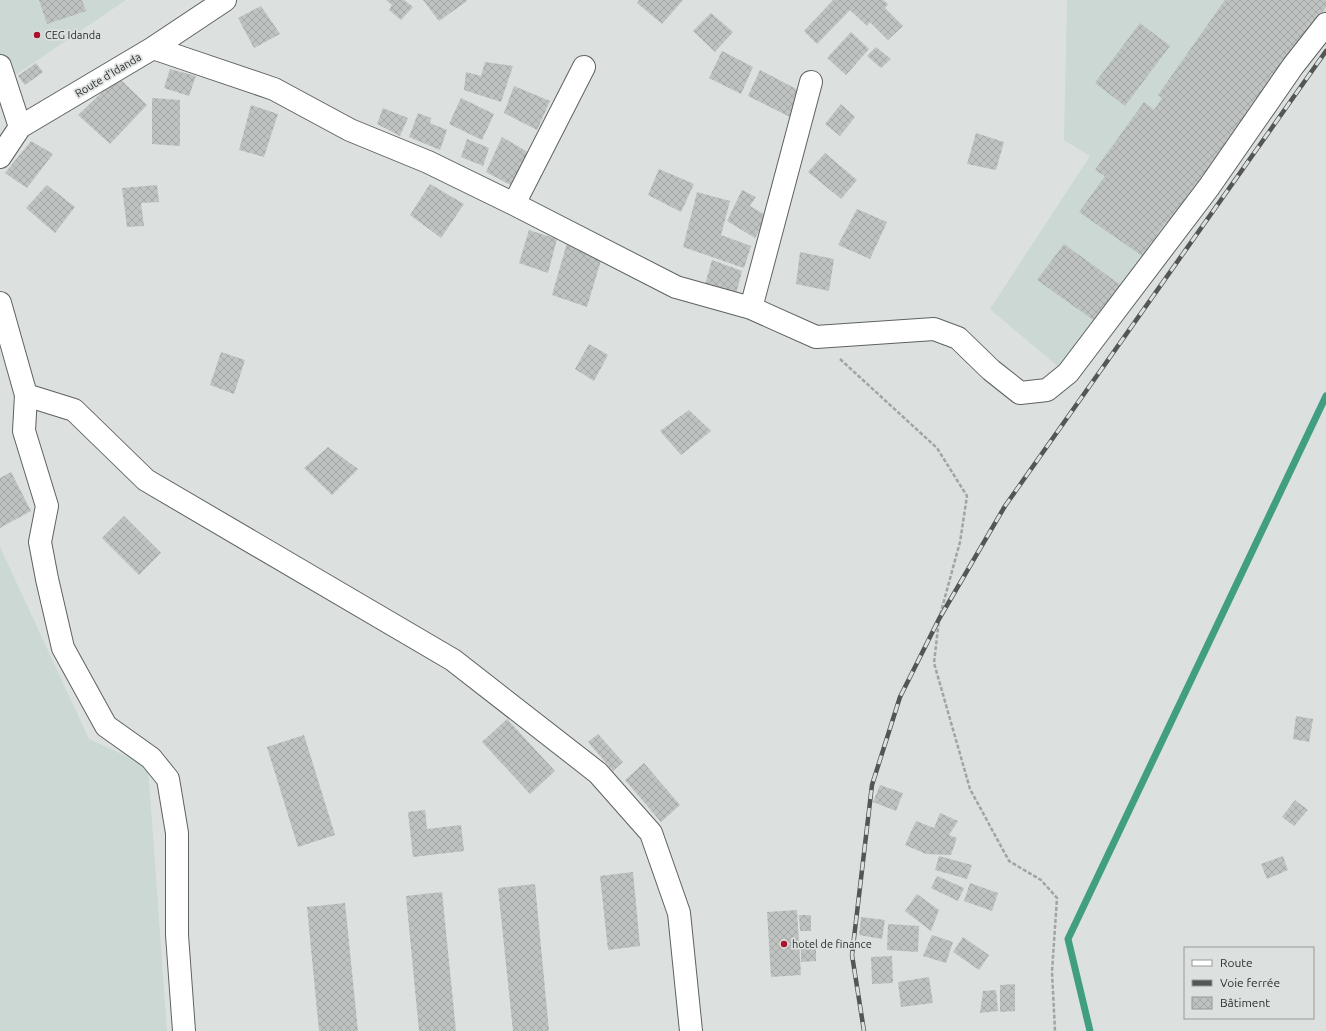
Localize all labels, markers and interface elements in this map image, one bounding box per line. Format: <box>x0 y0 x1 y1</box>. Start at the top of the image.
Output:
place label: CEG Idanda <box>45 29 101 41</box>
marker: CEG Idanda <box>32 30 42 40</box>
street label: Route d'Idanda <box>73 51 143 99</box>
place label: hotel de finance <box>792 938 872 950</box>
marker: hotel de finance <box>779 939 789 949</box>
legend <box>1184 947 1314 1019</box>
text: Route <box>1220 956 1253 969</box>
text: Voie ferrée <box>1220 976 1280 989</box>
text: Bâtiment <box>1220 996 1270 1009</box>

